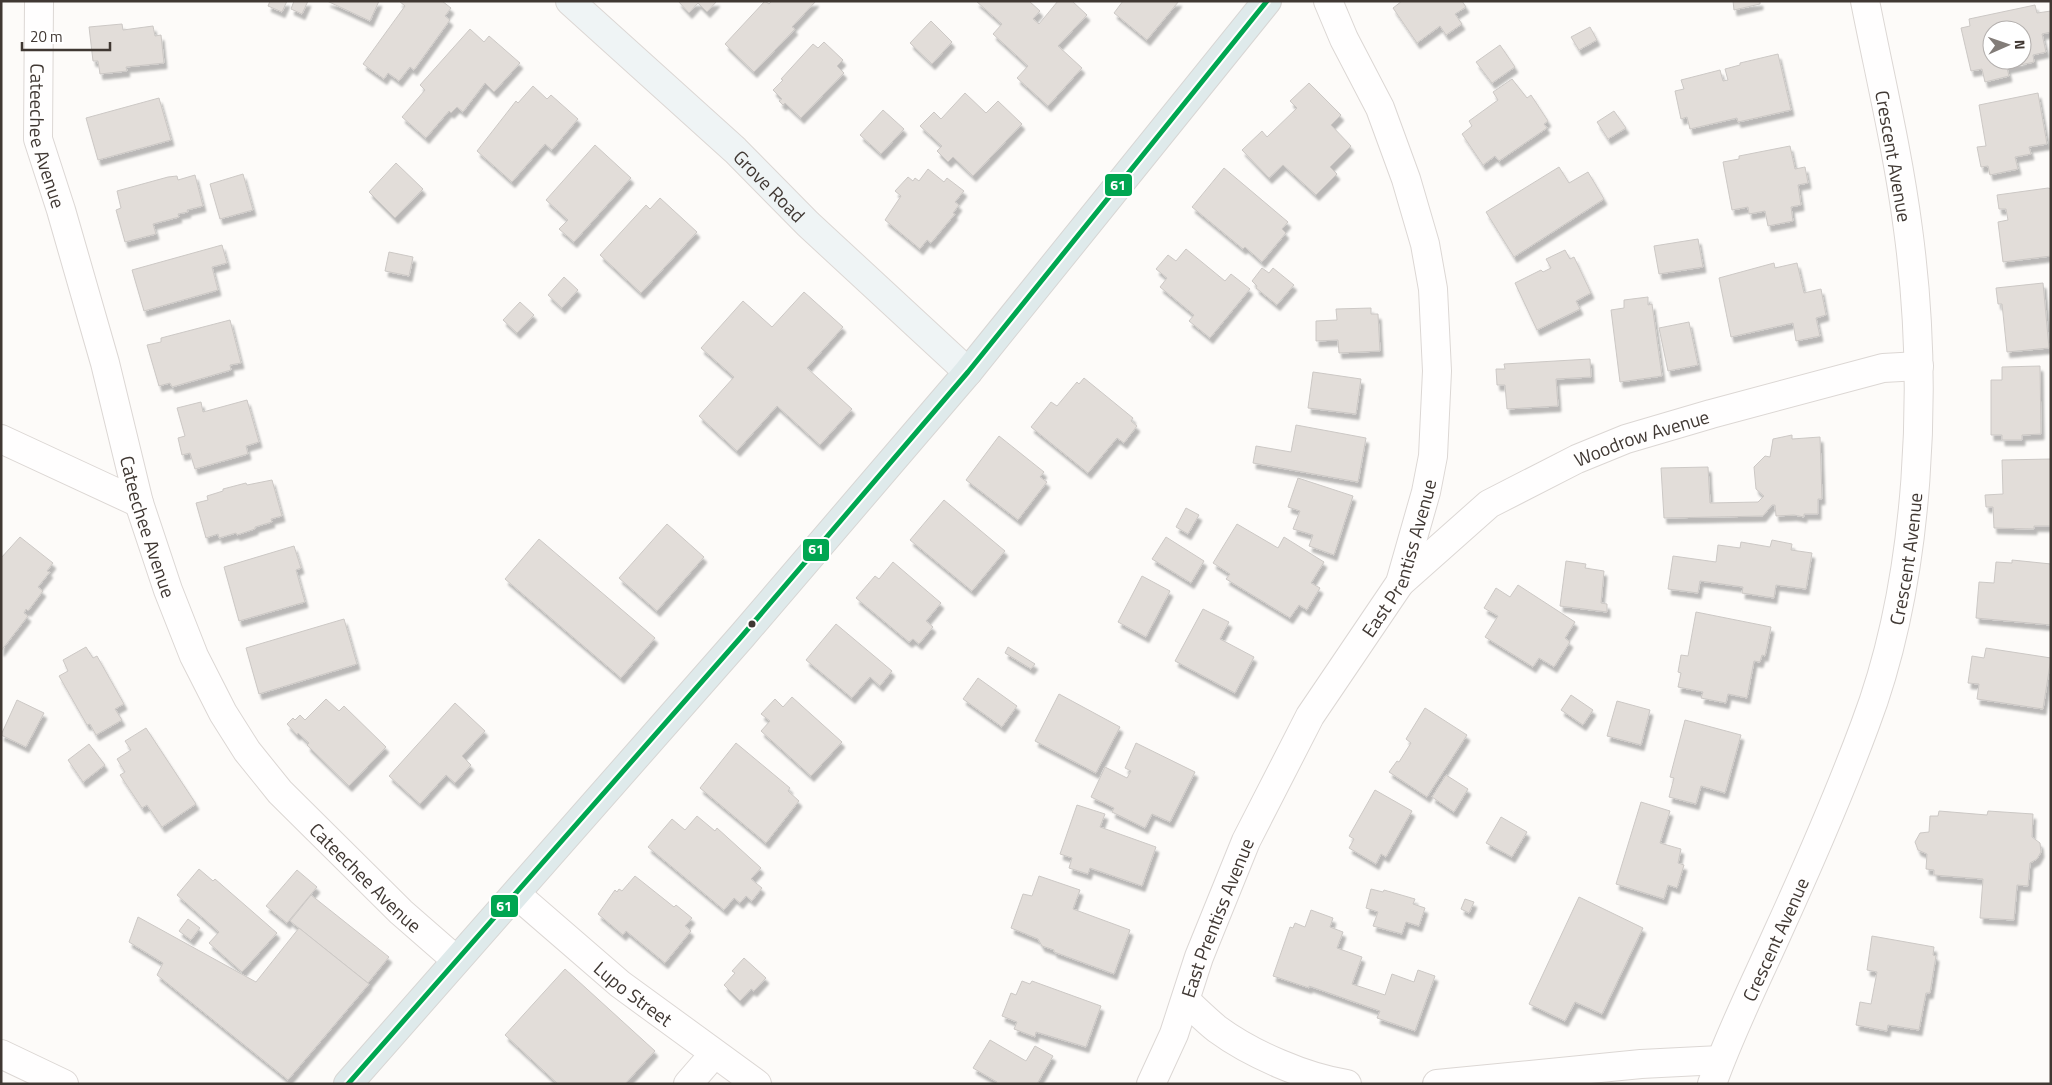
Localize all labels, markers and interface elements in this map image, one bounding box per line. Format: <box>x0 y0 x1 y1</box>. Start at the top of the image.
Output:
scale bar <box>22 20 110 52</box>
north arrow <box>1982 20 2032 70</box>
text: 20 m <box>30 25 63 48</box>
text: N <box>2010 39 2031 50</box>
street label: Cateechee Avenue <box>24 63 74 212</box>
street label: Crescent Avenue <box>1868 88 1920 224</box>
street label: Grove Road <box>727 142 812 228</box>
line badge: 61 <box>1104 173 1133 197</box>
text: 61 <box>1110 174 1126 195</box>
street label: Woodrow Avenue <box>1569 401 1712 473</box>
street label: Cateechee Avenue <box>113 452 184 602</box>
street label: East Prentiss Avenue <box>1353 477 1443 642</box>
street label: Crescent Avenue <box>1881 491 1929 628</box>
line badge: 61 <box>802 538 830 562</box>
text: 61 <box>808 538 824 559</box>
unlabelled marker <box>747 619 757 629</box>
street label: Cateechee Avenue <box>303 815 429 939</box>
street label: East Prentiss Avenue <box>1172 833 1260 1001</box>
street label: Crescent Avenue <box>1734 872 1815 1006</box>
line badge: 61 <box>490 894 519 918</box>
text: 61 <box>496 895 512 916</box>
street label: Lupo Street <box>588 954 679 1033</box>

